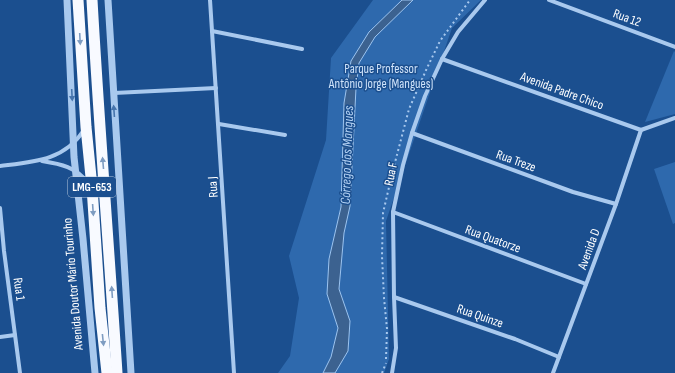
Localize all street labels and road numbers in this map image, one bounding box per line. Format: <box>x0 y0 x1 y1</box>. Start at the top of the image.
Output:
street label: Rua 12 <box>611 6 643 30</box>
street label: Avenida Padre Chico <box>517 68 606 113</box>
street label: Rua Treze <box>494 146 538 176</box>
street label: Rua F <box>381 161 401 187</box>
street label: Rua J <box>204 176 222 198</box>
road number: LMG-653 <box>68 177 116 197</box>
street label: Avenida Doutor Mário Tourinho <box>59 217 87 352</box>
street label: Rua Quatorze <box>463 222 523 256</box>
street label: Avenida D <box>574 226 604 273</box>
street label: Rua 1 <box>9 276 29 302</box>
street label: Rua Quinze <box>455 301 505 331</box>

